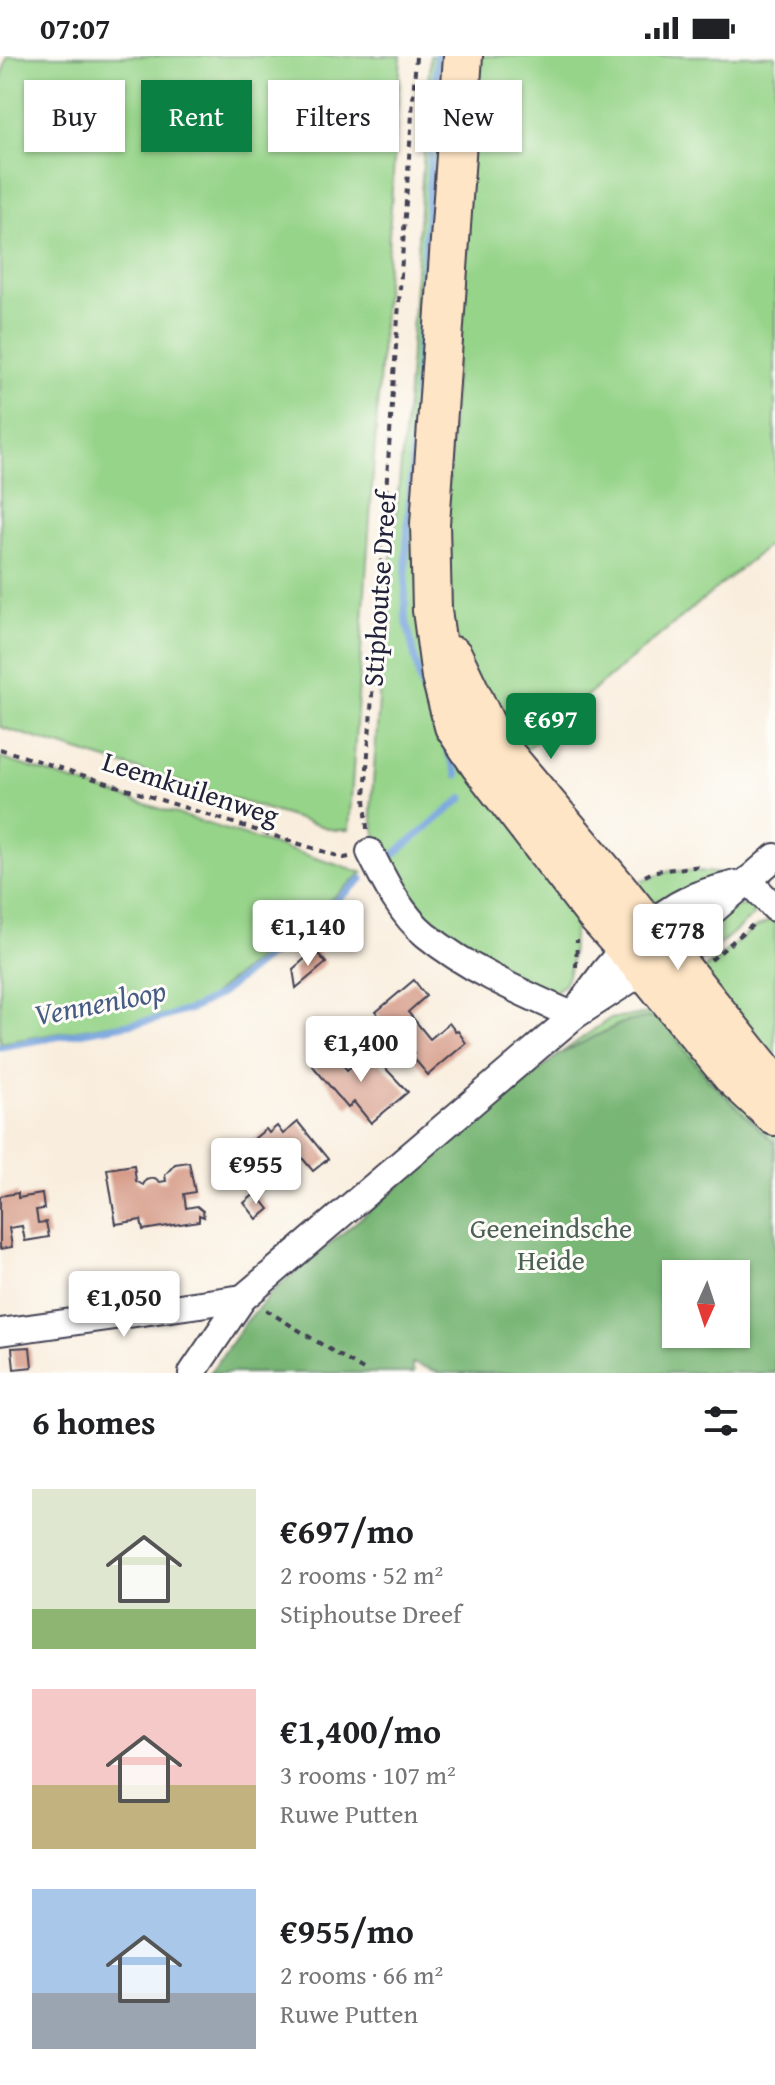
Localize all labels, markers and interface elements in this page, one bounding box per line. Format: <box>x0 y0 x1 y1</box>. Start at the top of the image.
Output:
text: 07:07 <box>40 6 111 50</box>
chip: Buy <box>24 80 125 152</box>
chip: Rent <box>141 80 252 152</box>
chip: Filters <box>268 80 399 152</box>
chip: New <box>415 80 522 152</box>
street label: Stiphoutse Dreef <box>351 487 406 688</box>
pin: €697 <box>504 693 598 761</box>
text: €697 <box>524 699 578 738</box>
street label: Leemkuilenweg <box>98 740 285 835</box>
pin: €1,140 <box>243 900 373 968</box>
pin: €778 <box>631 904 725 972</box>
text: €1,140 <box>271 906 345 945</box>
text: €778 <box>651 910 705 949</box>
water label: Vennenloop <box>30 968 170 1036</box>
pin: €1,400 <box>296 1016 426 1084</box>
text: €1,400 <box>324 1022 398 1061</box>
pin: €955 <box>209 1138 303 1206</box>
text: €955 <box>229 1144 283 1183</box>
park label: Geeneindsche Heide <box>470 1207 632 1280</box>
north arrow <box>662 1260 750 1348</box>
map controls <box>662 1260 750 1348</box>
pin: €1,050 <box>59 1271 189 1339</box>
text: €1,050 <box>87 1277 161 1316</box>
text: 6 homes <box>32 1397 156 1446</box>
icon: filters <box>699 1399 743 1443</box>
text: €697/mo <box>280 1506 414 1555</box>
icon: home <box>96 1521 192 1617</box>
text: 2 rooms · 52 m² <box>280 1555 443 1594</box>
text: Stiphoutse Dreef <box>280 1594 461 1633</box>
text: €1,400/mo <box>280 1706 441 1755</box>
icon: home <box>96 1721 192 1817</box>
text: 3 rooms · 107 m² <box>280 1755 456 1794</box>
text: Ruwe Putten <box>280 1794 418 1833</box>
text: €955/mo <box>280 1906 414 1955</box>
icon: home <box>96 1921 192 2017</box>
text: 2 rooms · 66 m² <box>280 1955 443 1994</box>
text: Ruwe Putten <box>280 1994 418 2033</box>

